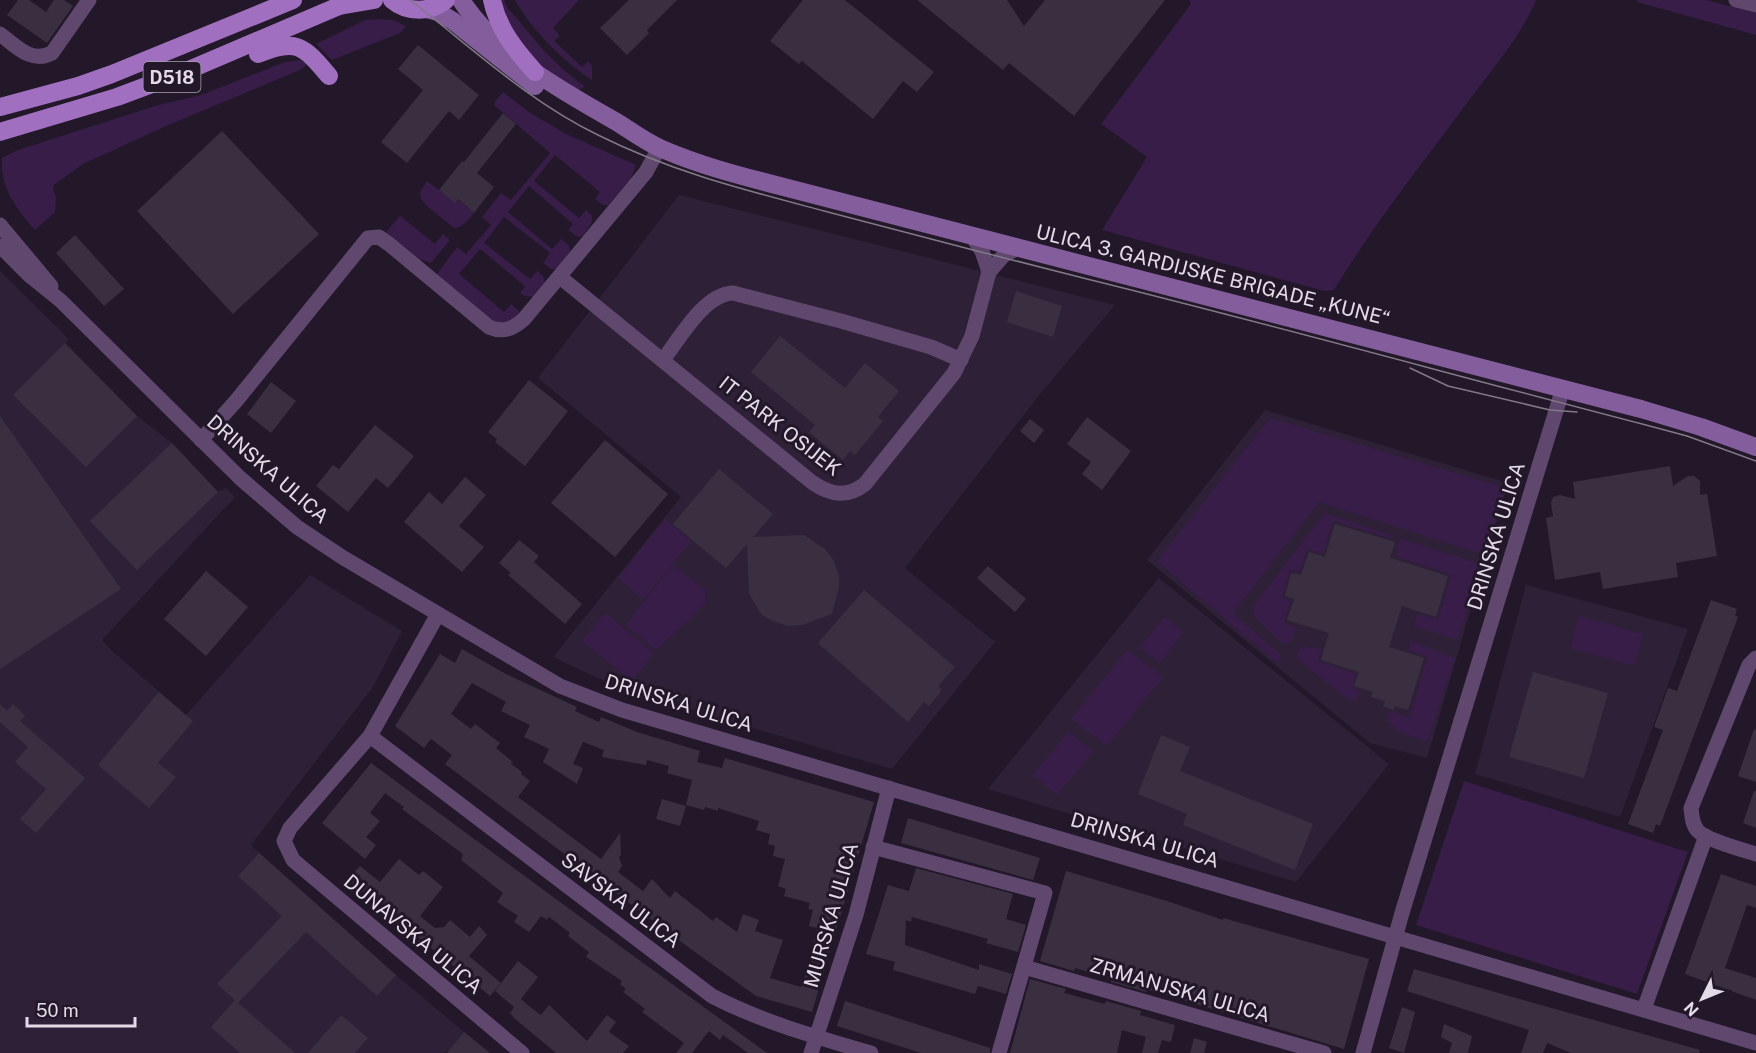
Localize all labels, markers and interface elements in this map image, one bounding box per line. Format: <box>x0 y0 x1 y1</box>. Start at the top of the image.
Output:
road number: D518 <box>144 62 201 92</box>
street label: ULICA 3. GARDIJSKE BRIGADE „KUNE“ <box>1033 219 1393 331</box>
street label: IT PARK OSIJEK <box>714 371 846 481</box>
street label: DRINSKA ULICA <box>202 410 334 528</box>
street label: DRINSKA ULICA <box>1462 459 1530 613</box>
street label: DRINSKA ULICA <box>602 669 756 737</box>
street label: DRINSKA ULICA <box>1068 807 1222 873</box>
street label: MURSKA ULICA <box>799 840 863 990</box>
street label: SAVSKA ULICA <box>557 847 685 953</box>
street label: DUNAVSKA ULICA <box>339 869 487 999</box>
street label: ZRMANJSKA ULICA <box>1087 953 1273 1027</box>
north arrow <box>1672 969 1732 1029</box>
scale bar <box>27 990 135 1028</box>
text: N <box>1680 998 1703 1020</box>
text: 50 m <box>36 1000 79 1021</box>

